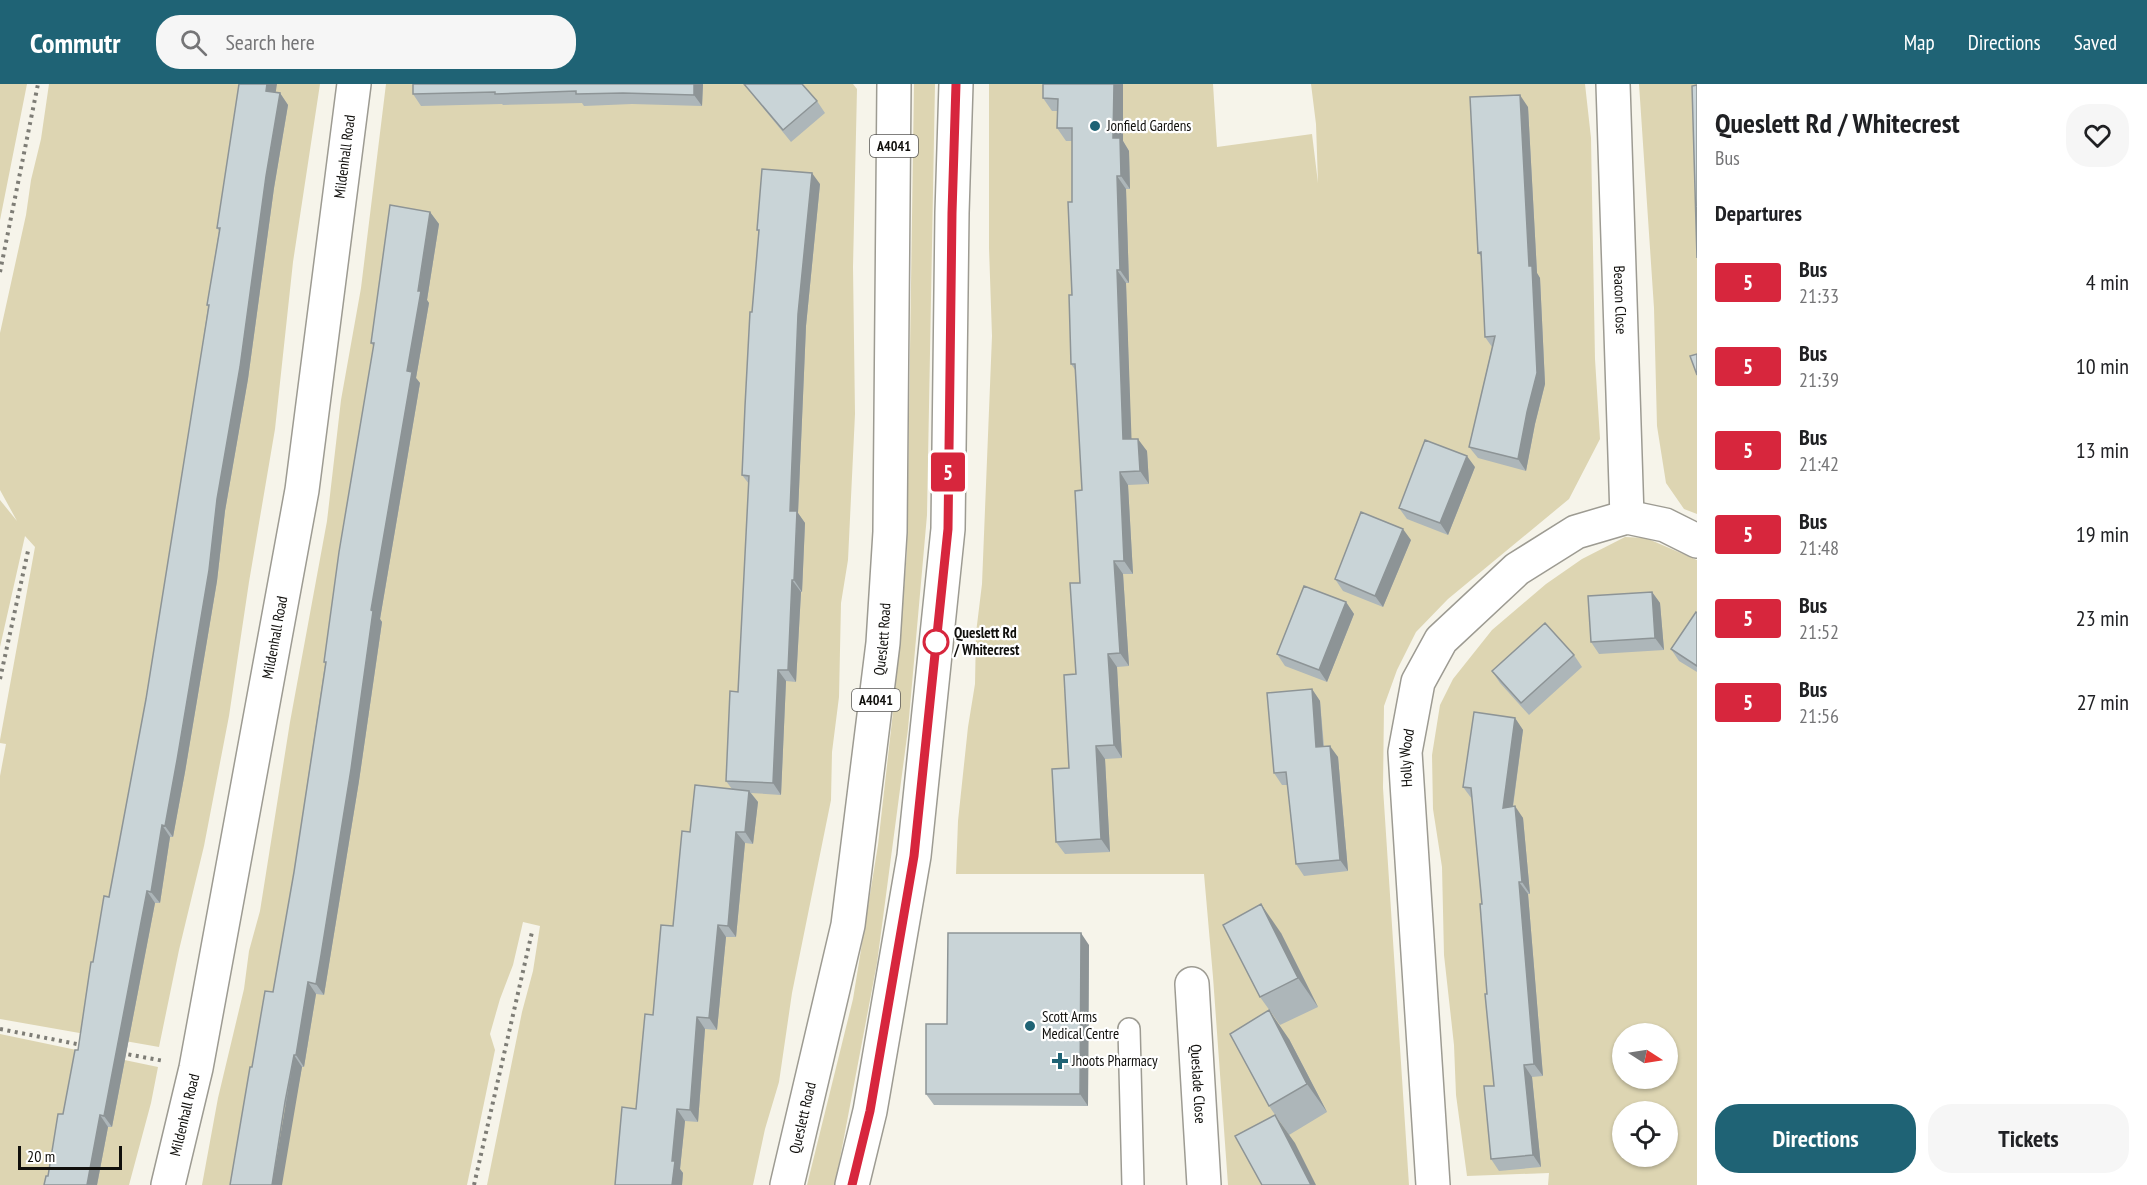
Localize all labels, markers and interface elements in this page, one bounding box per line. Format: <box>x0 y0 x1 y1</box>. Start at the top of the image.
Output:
search box <box>156 15 576 69</box>
text: Commutr <box>30 24 120 61</box>
icon: search <box>177 26 210 59</box>
text: Search here <box>225 28 315 56</box>
text: Map <box>1904 29 1935 56</box>
text: Directions <box>1968 29 2041 56</box>
text: Saved <box>2074 29 2117 56</box>
text: Queslett Rd / Whitecrest <box>1715 104 1960 141</box>
button: heart <box>2066 104 2129 167</box>
street label: Mildenhall Road <box>329 114 359 200</box>
place label: Jonfield Gardens <box>1106 116 1191 135</box>
marker: Jonfield Gardens <box>1088 119 1102 133</box>
road number: A4041 <box>870 135 918 157</box>
text: Bus <box>1715 145 1740 171</box>
text: Departures <box>1715 199 1802 227</box>
text: Bus <box>1799 255 1827 283</box>
street label: Beacon Close <box>1610 265 1631 335</box>
text: 4 min <box>2086 268 2129 296</box>
text: 5 <box>1743 269 1753 296</box>
text: 21:33 <box>1799 283 1839 309</box>
text: Bus <box>1799 339 1827 367</box>
text: 10 min <box>2076 352 2129 380</box>
text: 5 <box>1743 353 1753 380</box>
text: 21:39 <box>1799 367 1839 393</box>
text: Bus <box>1799 423 1827 451</box>
text: 13 min <box>2076 436 2129 464</box>
text: 5 <box>1743 437 1753 464</box>
text: 21:42 <box>1799 451 1839 477</box>
line badge: 5 <box>928 452 968 492</box>
text: 5 <box>943 459 953 486</box>
text: Bus <box>1799 507 1827 535</box>
text: 19 min <box>2076 520 2129 548</box>
text: 5 <box>1743 521 1753 548</box>
text: 21:48 <box>1799 535 1839 561</box>
text: Bus <box>1799 591 1827 619</box>
street label: Mildenhall Road <box>258 594 291 680</box>
street label: Queslett Road <box>869 602 895 677</box>
text: 23 min <box>2076 604 2129 632</box>
text: 5 <box>1743 605 1753 632</box>
text: 21:52 <box>1799 619 1839 645</box>
place label: Queslett Rd / Whitecrest <box>953 623 1020 659</box>
marker: Queslett Rd / Whitecrest <box>923 629 949 655</box>
text: Bus <box>1799 675 1827 703</box>
text: 27 min <box>2077 688 2129 716</box>
road number: A4041 <box>852 689 900 711</box>
text: 5 <box>1743 689 1753 716</box>
text: 21:56 <box>1799 703 1839 729</box>
street label: Holly Wood <box>1395 727 1418 788</box>
place label: Scott Arms Medical Centre <box>1042 1007 1119 1043</box>
marker: Scott Arms Medical Centre <box>1023 1019 1037 1033</box>
north arrow <box>1612 1023 1678 1089</box>
map controls <box>1612 1023 1678 1167</box>
street label: Queslade Close <box>1187 1044 1210 1124</box>
place label: Jhoots Pharmacy <box>1071 1051 1158 1070</box>
marker: Jhoots Pharmacy <box>1053 1054 1067 1068</box>
street label: Mildenhall Road <box>165 1072 203 1158</box>
street label: Queslett Road <box>785 1080 820 1155</box>
button: locate <box>1612 1101 1678 1167</box>
button: Directions <box>1715 1104 1916 1173</box>
button: Tickets <box>1928 1104 2129 1173</box>
scale bar <box>18 1143 122 1170</box>
text: 20 m <box>27 1146 55 1166</box>

